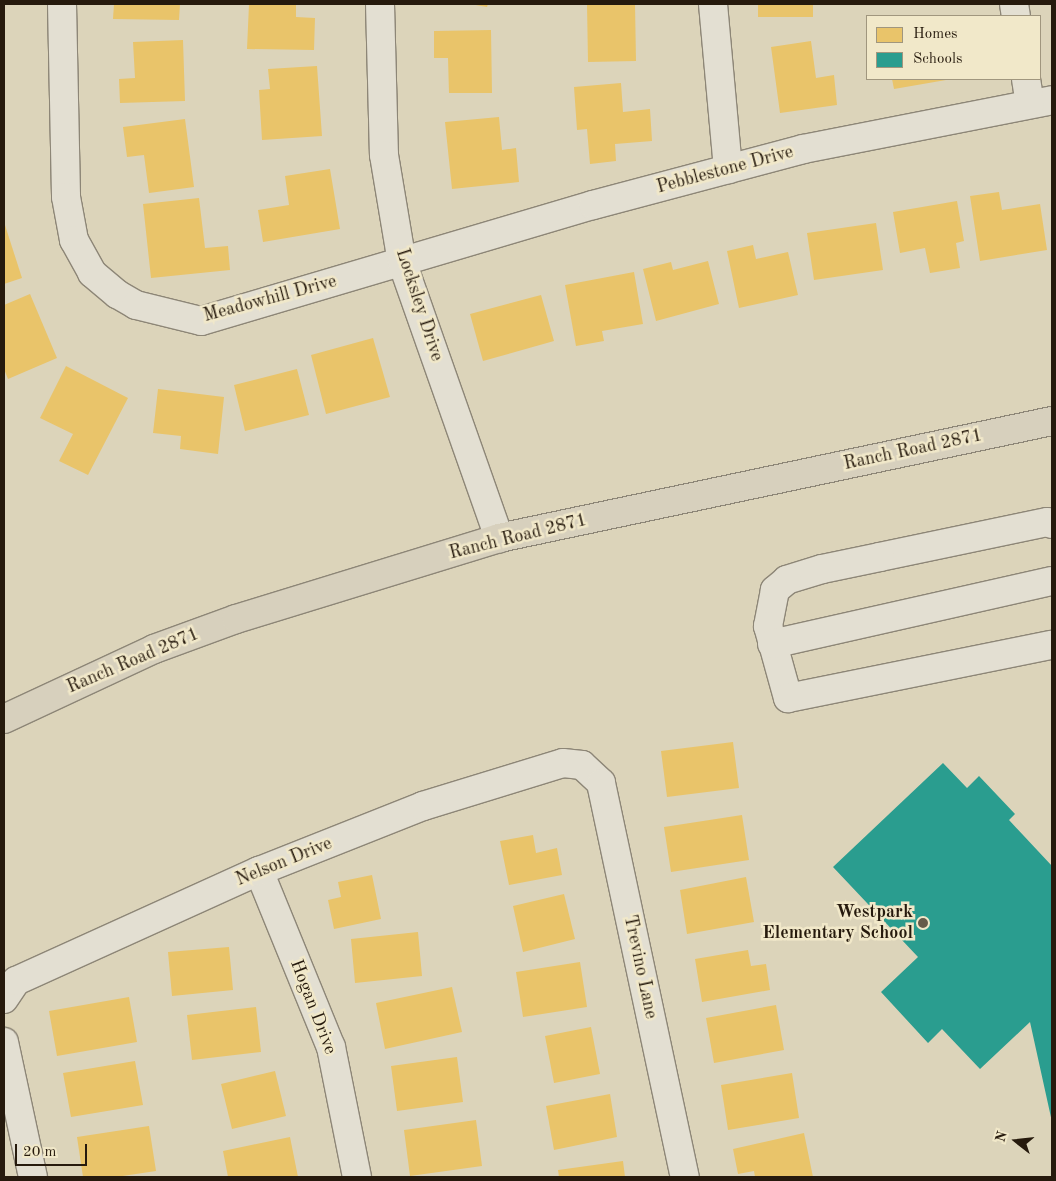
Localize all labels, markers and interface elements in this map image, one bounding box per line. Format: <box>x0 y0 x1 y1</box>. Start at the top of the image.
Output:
legend <box>866 15 1041 80</box>
text: Homes <box>913 27 958 42</box>
text: Schools <box>913 52 962 67</box>
street label: Pebblestone Drive <box>654 141 796 199</box>
street label: Locksley Drive <box>391 246 447 364</box>
street label: Meadowhill Drive <box>201 271 339 327</box>
street label: Ranch Road 2871 <box>842 425 984 475</box>
street label: Ranch Road 2871 <box>447 509 589 565</box>
street label: Ranch Road 2871 <box>64 623 202 699</box>
street label: Nelson Drive <box>233 833 335 891</box>
place label: Westpark Elementary School <box>762 902 913 944</box>
street label: Trevino Lane <box>618 913 662 1021</box>
marker: Westpark Elementary School <box>917 917 929 929</box>
street label: Hogan Drive <box>285 957 341 1057</box>
north arrow <box>991 1116 1041 1166</box>
text: N <box>993 1130 1010 1144</box>
scale bar <box>18 1134 90 1166</box>
text: 20 m <box>23 1145 57 1160</box>

